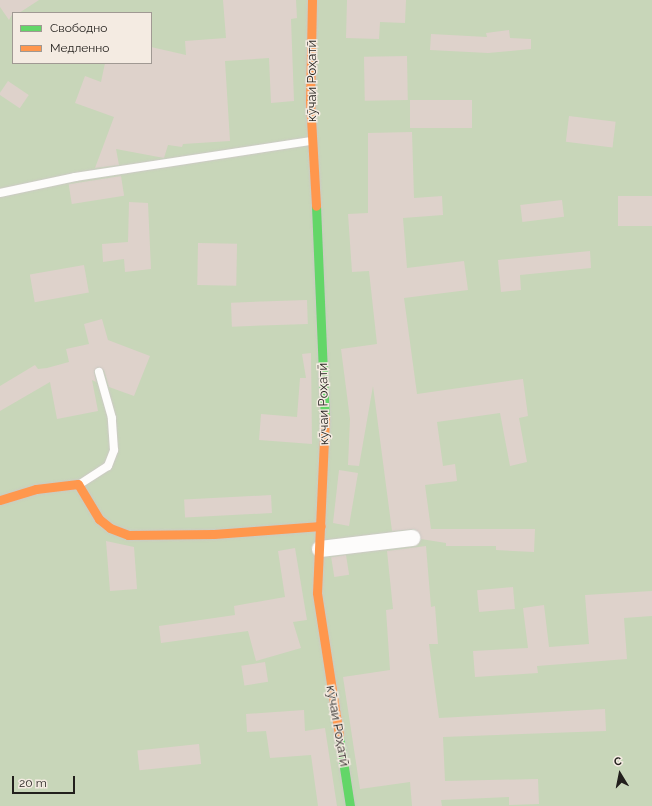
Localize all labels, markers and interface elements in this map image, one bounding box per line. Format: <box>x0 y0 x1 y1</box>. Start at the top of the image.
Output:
legend <box>12 12 152 64</box>
text: Свободно <box>50 21 107 35</box>
street label: кӯчаи Роҳатӣ <box>304 40 320 122</box>
text: Медленно <box>50 41 109 55</box>
street label: кӯчаи Роҳатӣ <box>315 363 333 445</box>
street label: кӯчаи Роҳатӣ <box>322 684 352 768</box>
north arrow <box>600 754 640 794</box>
text: С <box>613 755 623 769</box>
scale bar <box>14 768 77 794</box>
text: 20 m <box>19 776 47 790</box>

